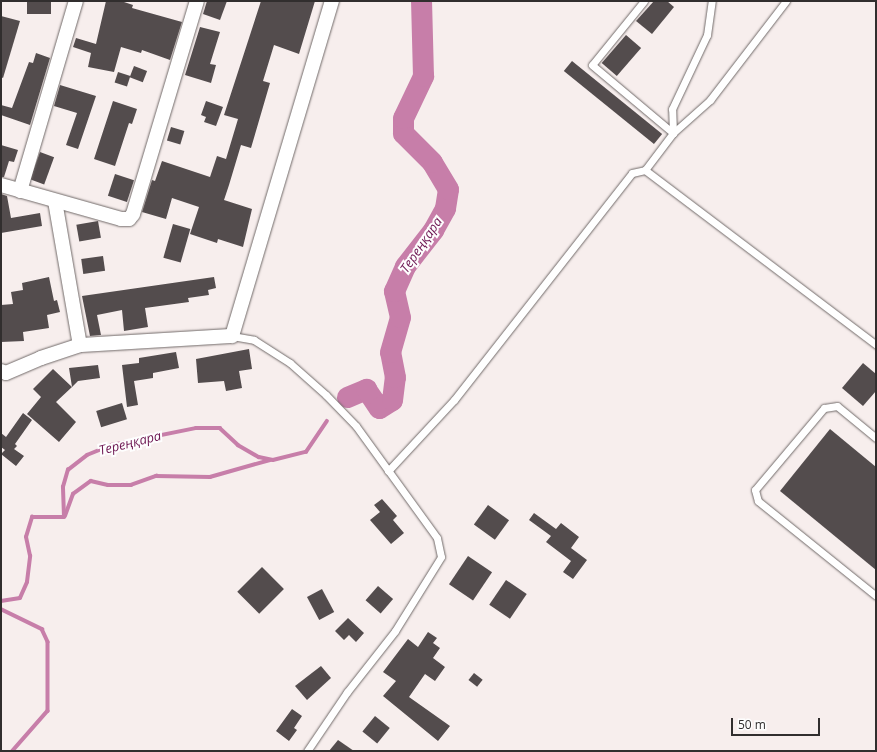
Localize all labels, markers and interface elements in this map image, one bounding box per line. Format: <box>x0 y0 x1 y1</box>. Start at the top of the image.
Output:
water label: Тереңқара <box>397 214 445 276</box>
water label: Тереңқара <box>97 428 163 458</box>
scale bar <box>733 710 822 736</box>
text: 50 m <box>738 716 766 733</box>

